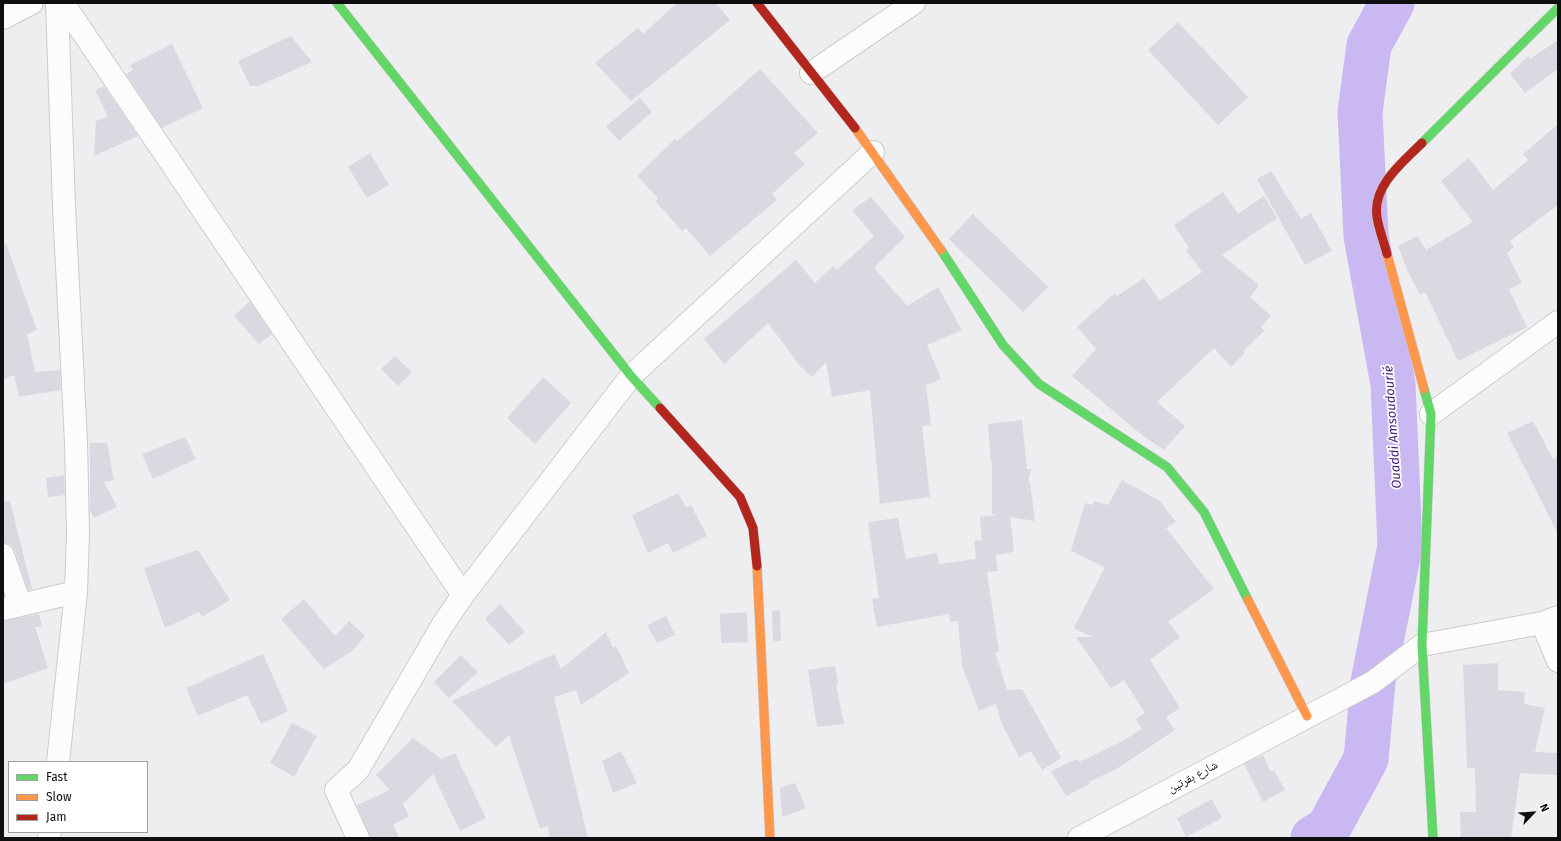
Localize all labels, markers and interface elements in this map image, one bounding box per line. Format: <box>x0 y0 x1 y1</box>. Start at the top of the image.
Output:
water label: Ouaddi Amsoudourié <box>1381 365 1405 489</box>
street label: شارع بقرتين <box>1166 758 1220 796</box>
legend <box>8 761 148 833</box>
text: Fast <box>46 770 68 784</box>
text: Slow <box>46 790 72 804</box>
north arrow <box>1513 793 1553 833</box>
text: N <box>1537 802 1552 814</box>
text: Jam <box>46 810 66 824</box>

